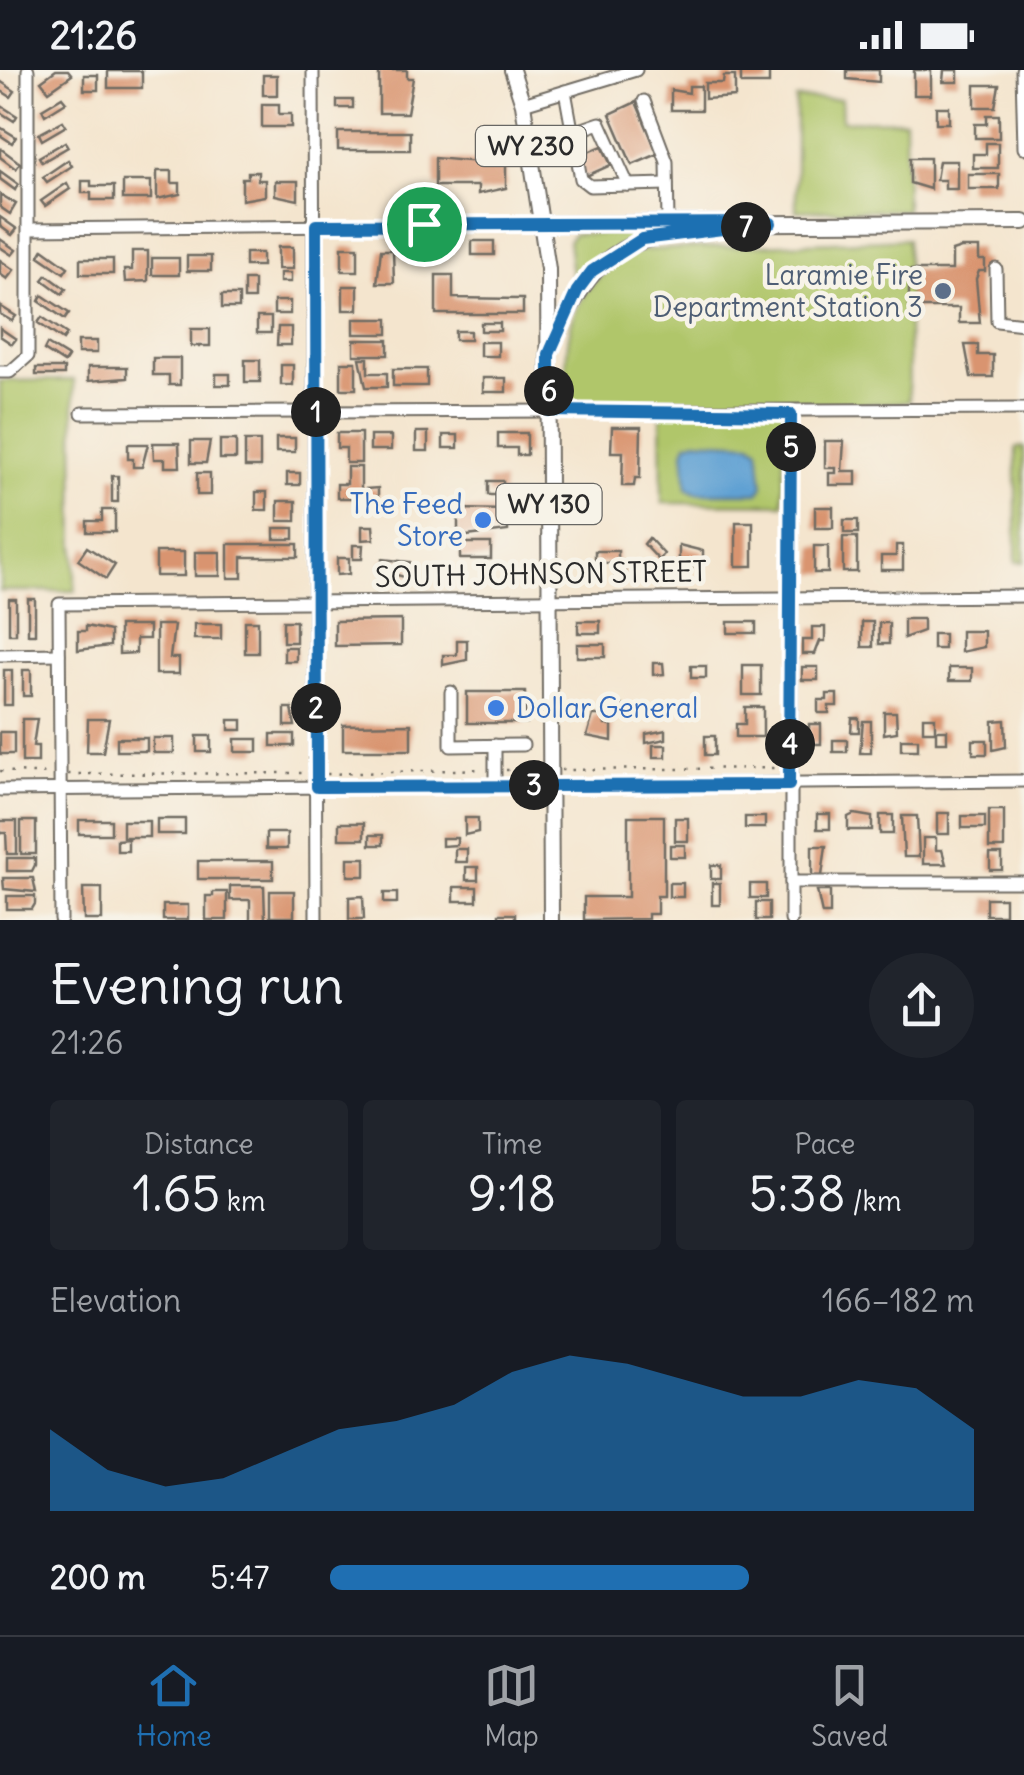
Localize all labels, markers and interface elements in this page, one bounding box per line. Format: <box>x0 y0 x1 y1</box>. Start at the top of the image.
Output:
text: 21:26 <box>50 12 137 59</box>
road number: WY 230 <box>476 126 586 166</box>
pin <box>382 182 467 267</box>
icon: arrive <box>397 197 452 252</box>
pin: 7 <box>721 202 771 252</box>
text: 7 <box>739 209 753 245</box>
place label: Laramie Fire Department Station 3 <box>653 257 923 325</box>
marker: Laramie Fire Department Station 3 <box>932 280 954 302</box>
pin: 6 <box>524 366 574 416</box>
text: 6 <box>541 373 557 409</box>
pin: 1 <box>291 387 341 437</box>
text: 1 <box>310 394 322 430</box>
pin: 5 <box>766 422 816 472</box>
text: 5 <box>783 429 799 465</box>
road number: WY 130 <box>496 484 602 524</box>
place label: The Feed Store <box>349 486 463 554</box>
marker: The Feed Store <box>472 509 494 531</box>
street label: SOUTH JOHNSON STREET <box>375 553 707 595</box>
pin: 2 <box>291 683 341 733</box>
text: 2 <box>308 690 324 726</box>
place label: Dollar General <box>516 690 698 726</box>
marker: Dollar General <box>485 697 507 719</box>
pin: 4 <box>765 719 815 769</box>
text: 4 <box>782 726 798 762</box>
pin: 3 <box>509 760 559 810</box>
text: 3 <box>526 767 542 803</box>
text: Evening run <box>50 950 344 1019</box>
button: share <box>869 953 974 1058</box>
text: 21:26 <box>50 1022 123 1063</box>
text: Distance <box>144 1126 254 1162</box>
text: Time <box>482 1126 542 1162</box>
text: Pace <box>795 1126 855 1162</box>
text: 1.65 <box>132 1162 220 1225</box>
text: 9:18 <box>468 1162 556 1225</box>
text: 5:38 <box>749 1162 846 1225</box>
text: km <box>220 1183 266 1219</box>
text: /km <box>846 1183 901 1219</box>
text: Elevation <box>50 1280 181 1321</box>
text: 166–182 m <box>822 1280 974 1321</box>
text: 200 m <box>50 1557 145 1598</box>
text: 5:47 <box>210 1557 270 1598</box>
tab: Home <box>136 1658 212 1754</box>
tab: Map <box>484 1658 539 1754</box>
tab: Saved <box>811 1658 888 1754</box>

